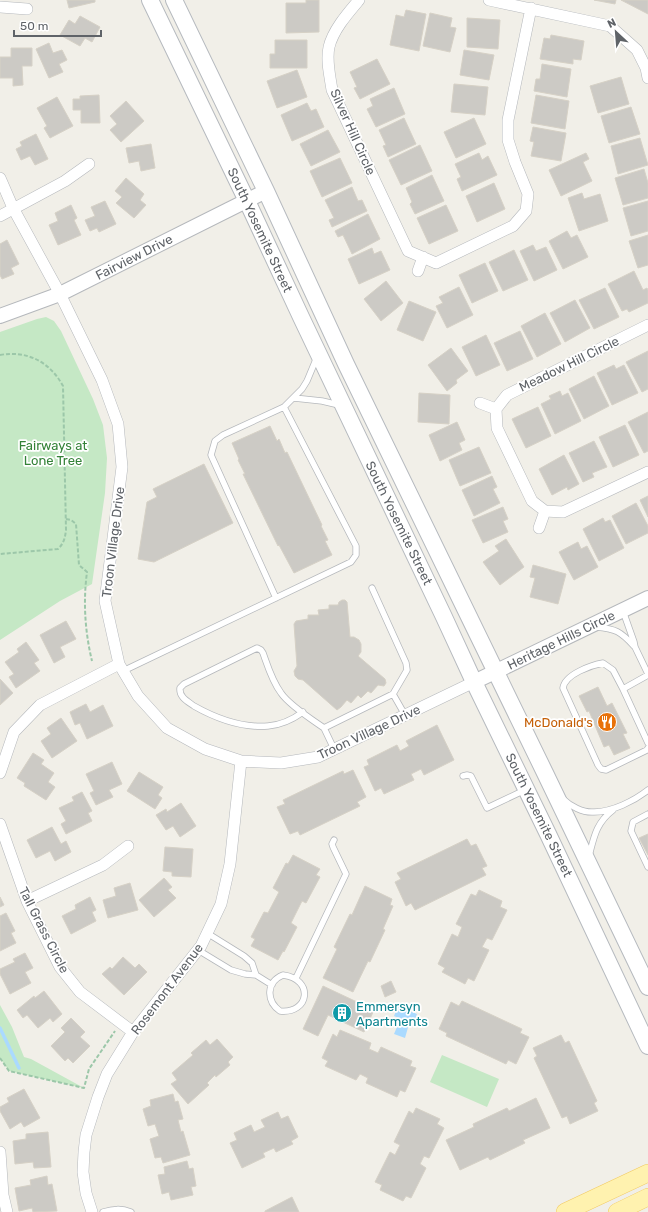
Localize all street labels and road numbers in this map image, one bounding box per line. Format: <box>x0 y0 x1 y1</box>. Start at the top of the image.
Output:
street label: Silver Hill Circle <box>327 87 379 177</box>
street label: South Yosemite Street <box>225 165 295 295</box>
street label: Fairview Drive <box>93 231 175 283</box>
street label: Meadow Hill Circle <box>517 333 621 395</box>
street label: South Yosemite Street <box>363 459 435 587</box>
street label: Troon Village Drive <box>99 486 128 598</box>
street label: Heritage Hills Circle <box>505 607 618 673</box>
street label: Troon Village Drive <box>315 702 423 763</box>
street label: South Yosemite Street <box>503 751 575 879</box>
street label: Tall Grass Circle <box>16 884 72 976</box>
street label: Rosemont Avenue <box>128 941 206 1037</box>

